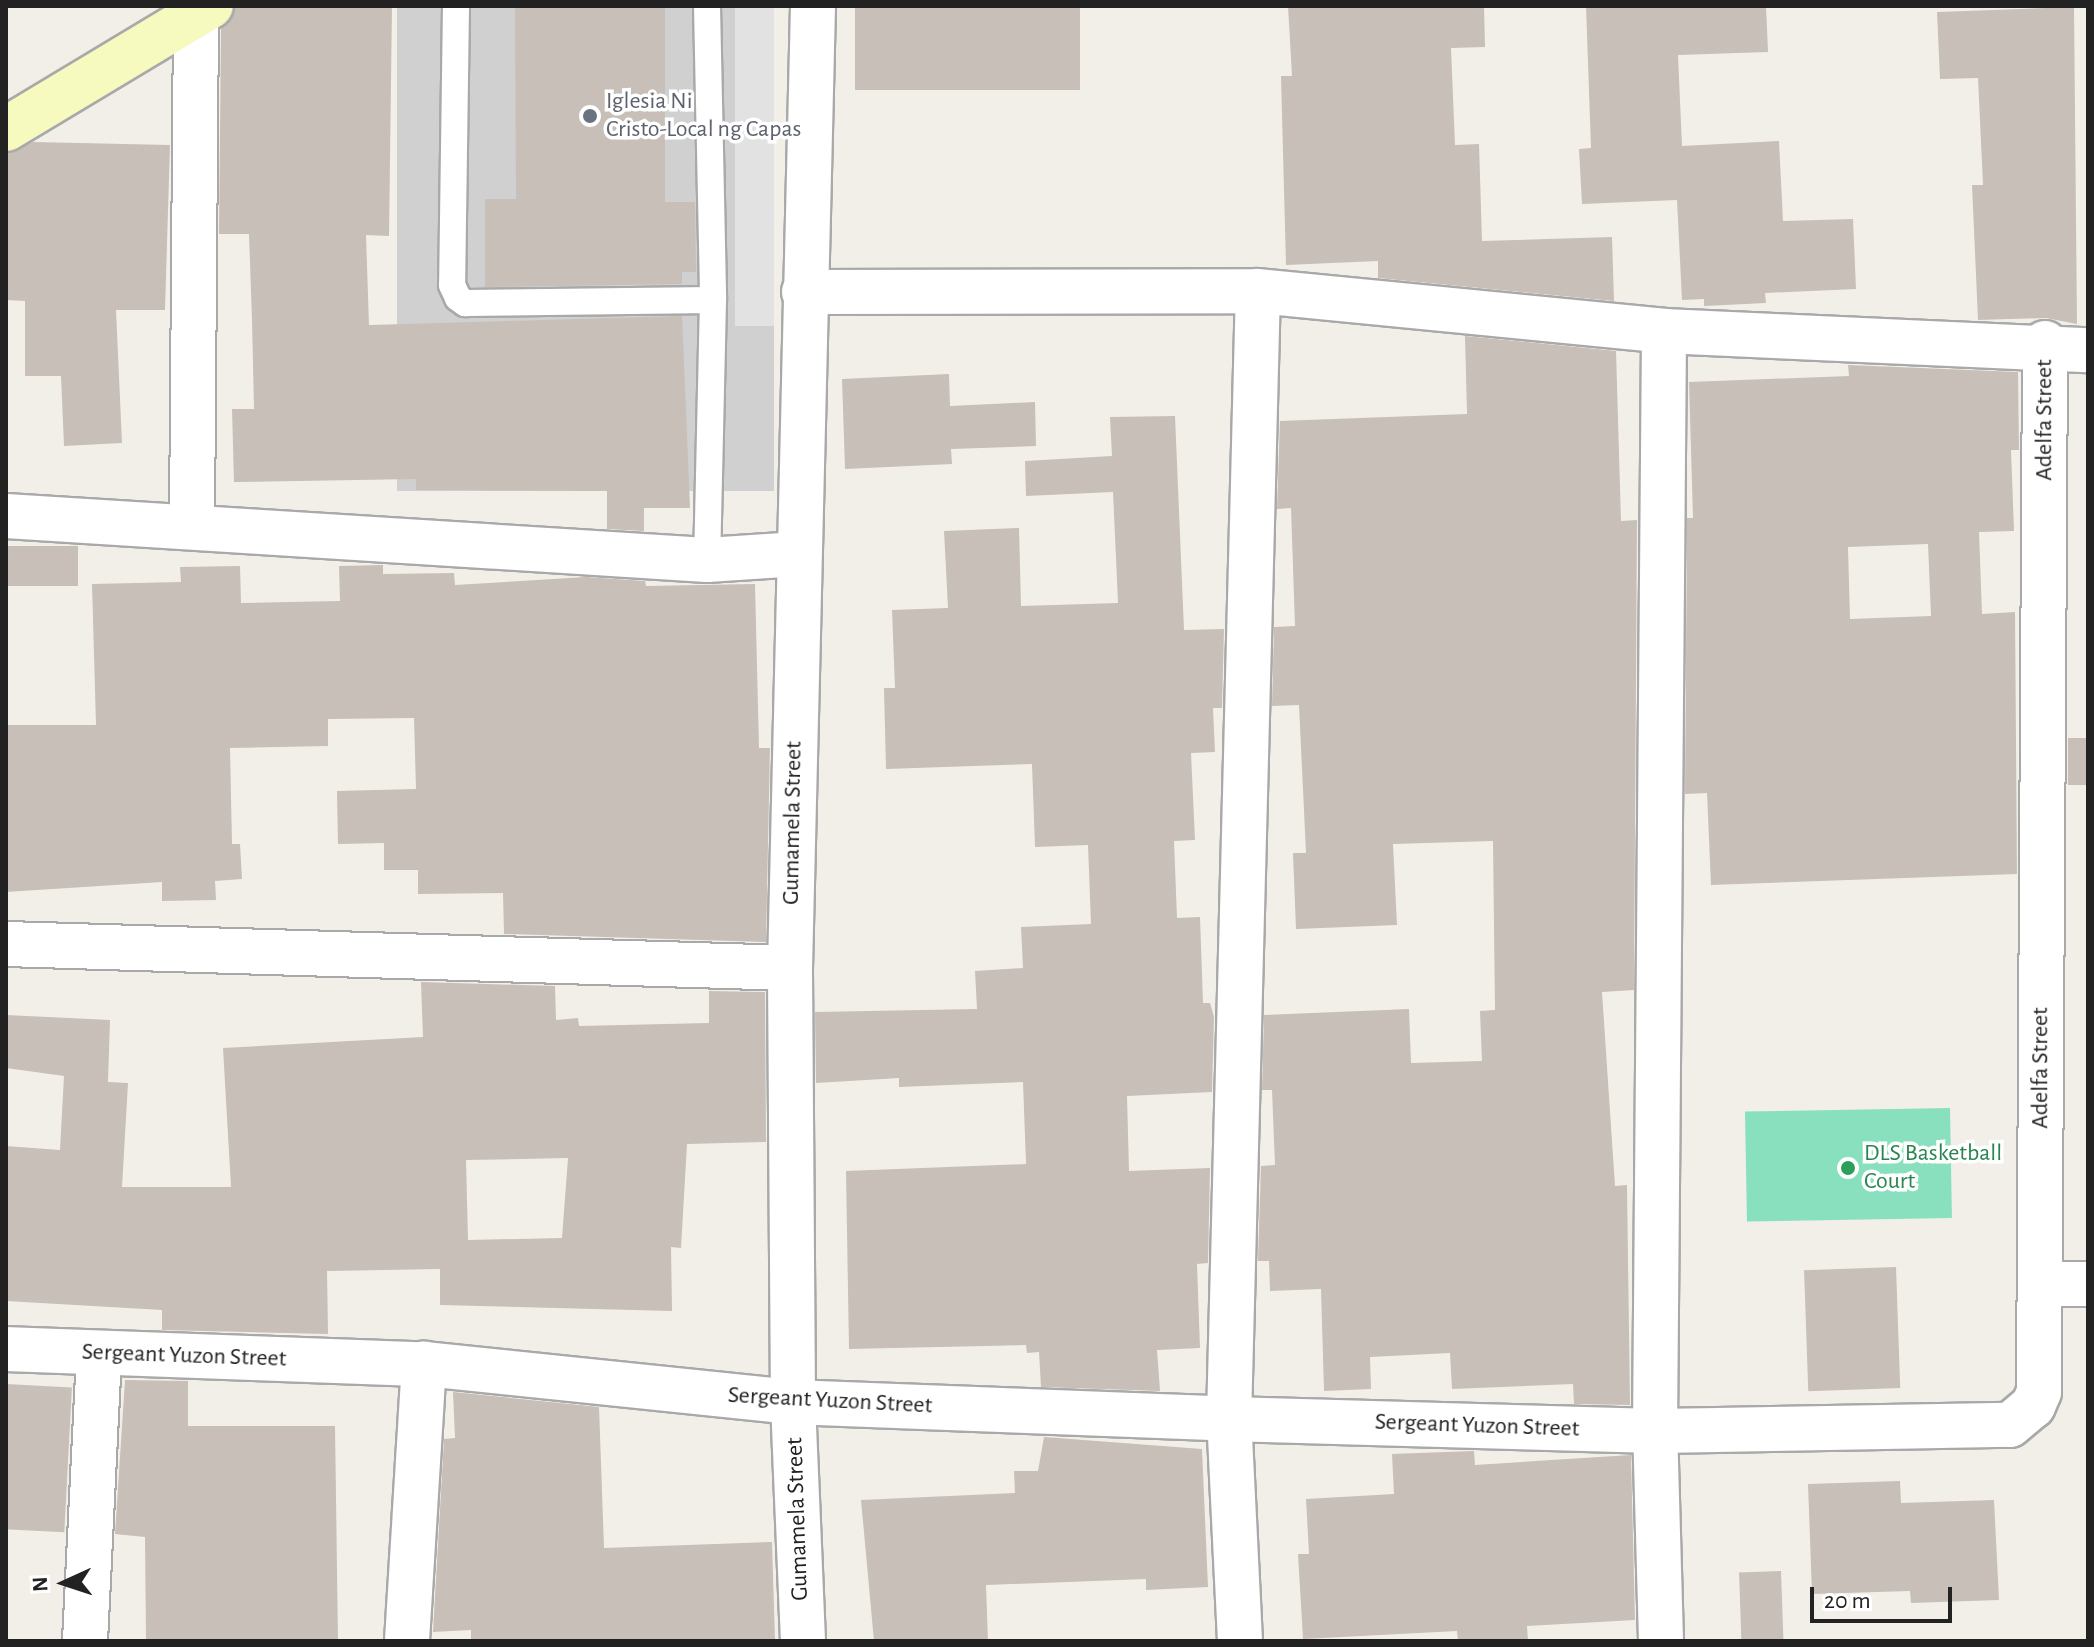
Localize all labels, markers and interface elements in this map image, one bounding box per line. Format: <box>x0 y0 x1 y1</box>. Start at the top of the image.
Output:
place label: Iglesia Ni Cristo-Local ng Capas <box>606 88 801 144</box>
marker: Iglesia Ni Cristo-Local ng Capas <box>581 107 599 125</box>
street label: Adelfa Street <box>2031 359 2059 481</box>
street label: Gumamela Street <box>777 741 809 905</box>
street label: Adelfa Street <box>2027 1007 2055 1129</box>
place label: DLS Basketball Court <box>1864 1140 2002 1196</box>
marker: DLS Basketball Court <box>1839 1159 1857 1177</box>
street label: Sergeant Yuzon Street <box>81 1338 287 1374</box>
street label: Sergeant Yuzon Street <box>727 1381 933 1421</box>
street label: Sergeant Yuzon Street <box>1374 1408 1580 1444</box>
street label: Gumamela Street <box>781 1437 815 1601</box>
north arrow <box>24 1543 104 1623</box>
scale bar <box>1814 1571 1956 1621</box>
text: N <box>29 1576 51 1592</box>
text: 20 m <box>1824 1589 1871 1613</box>

